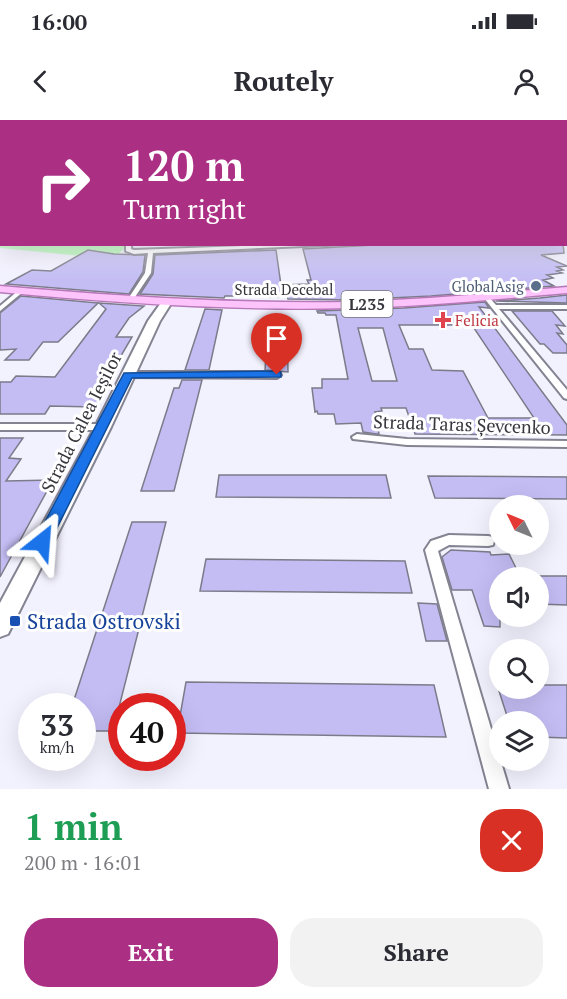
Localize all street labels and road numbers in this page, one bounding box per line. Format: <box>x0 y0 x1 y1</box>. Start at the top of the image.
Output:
street label: Strada Decebal <box>234 279 334 299</box>
road number: L235 <box>342 291 392 317</box>
street label: Strada Calea Ieșilor <box>35 347 127 497</box>
street label: Strada Taras Șevcenko <box>373 409 551 439</box>

